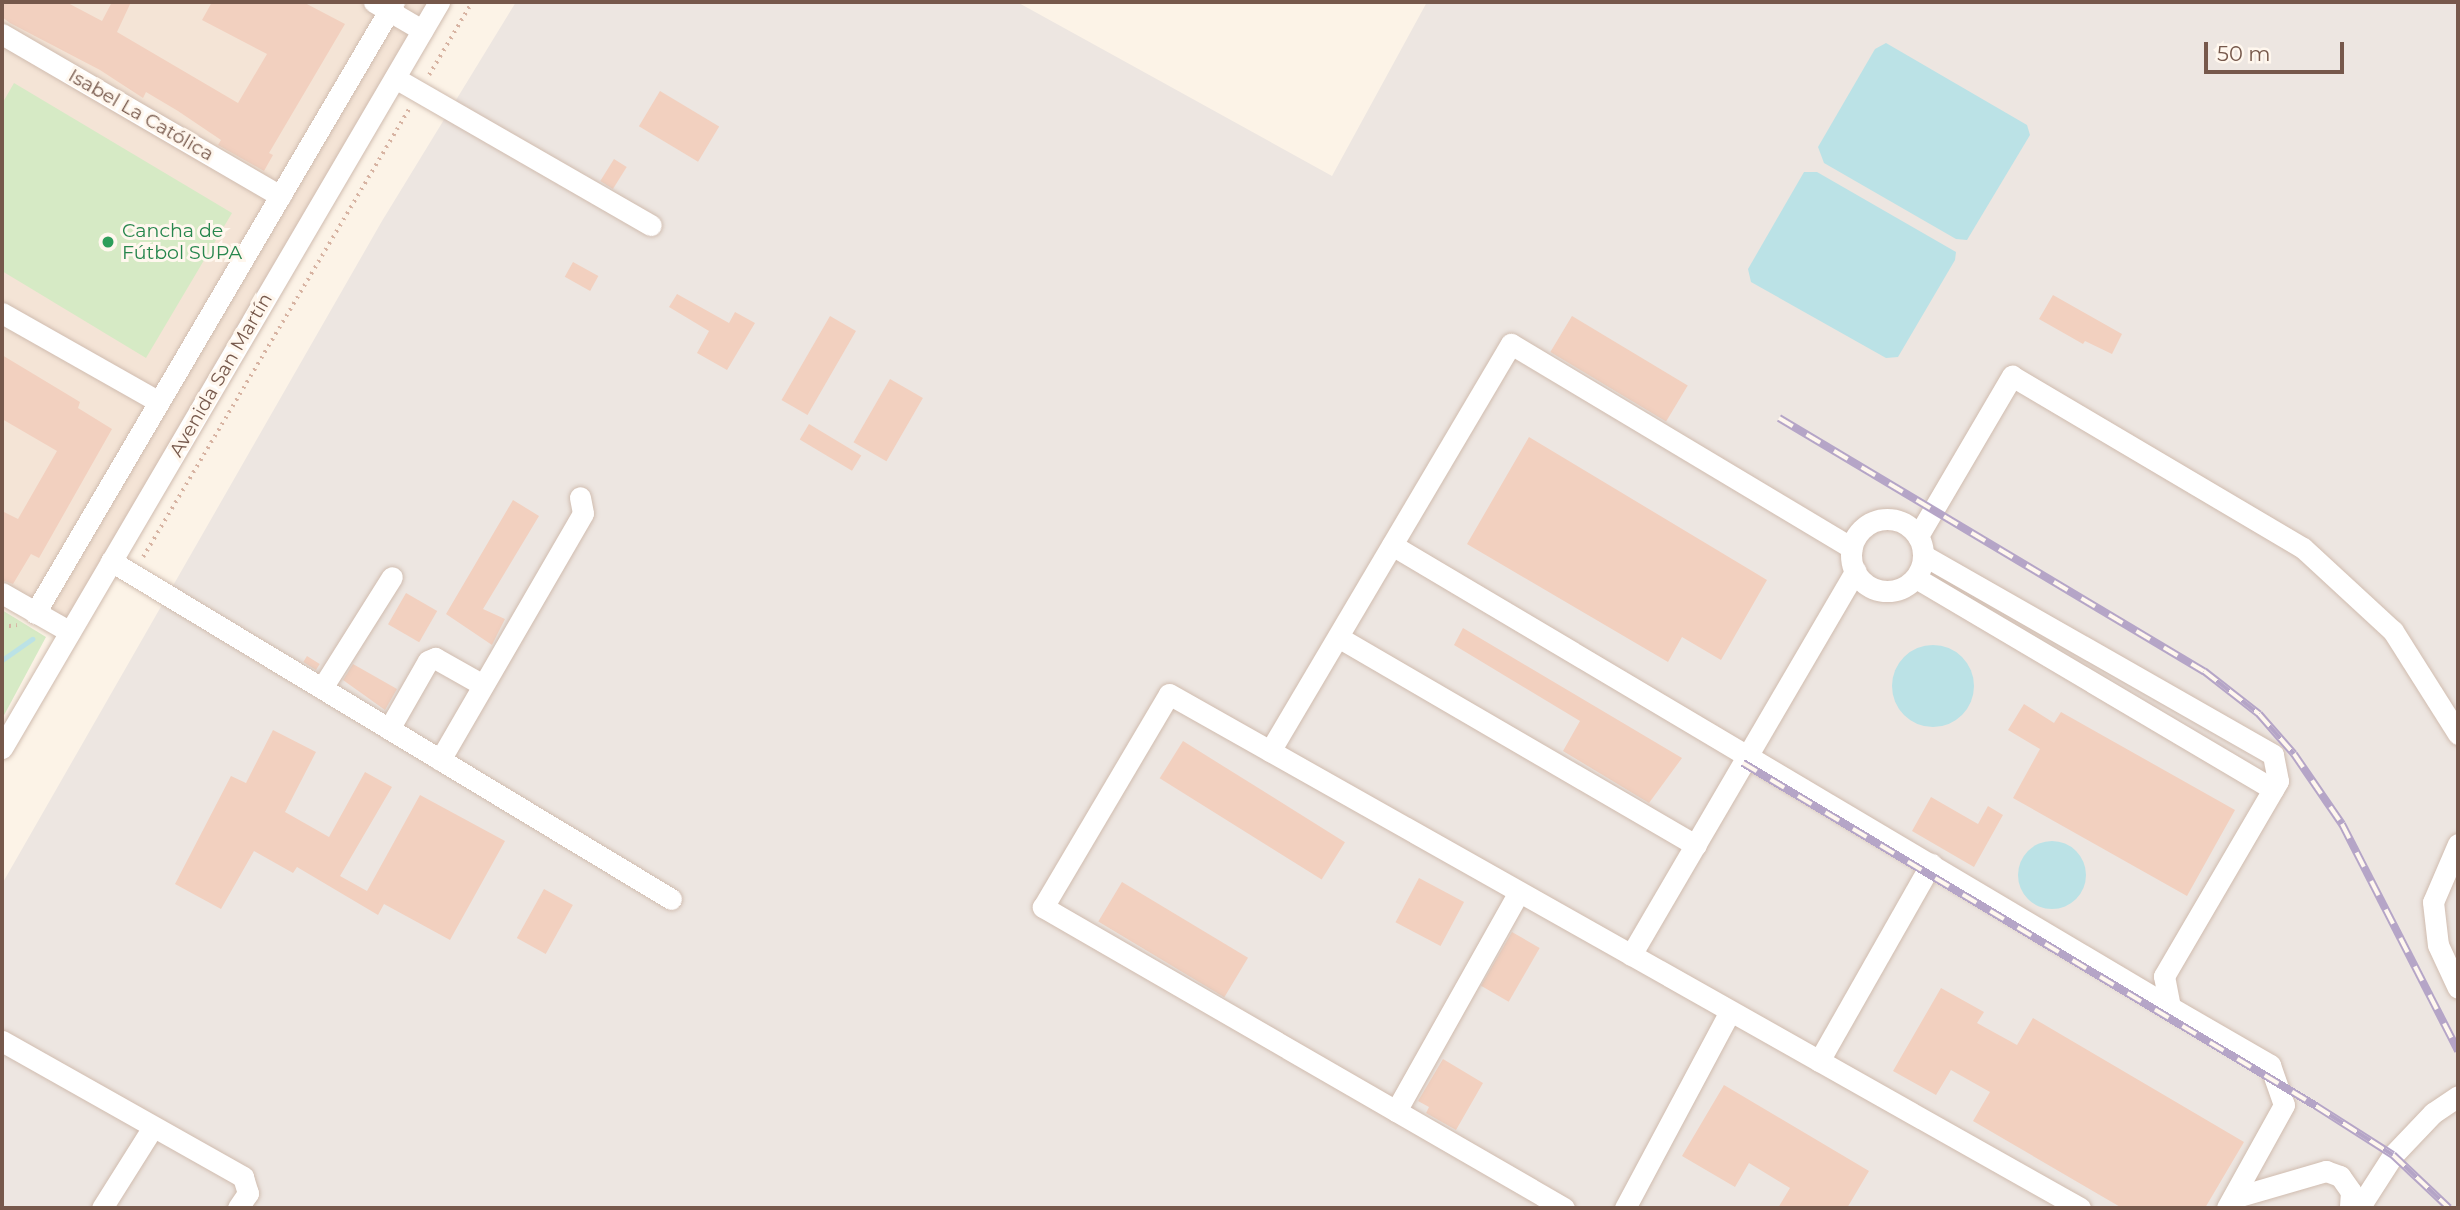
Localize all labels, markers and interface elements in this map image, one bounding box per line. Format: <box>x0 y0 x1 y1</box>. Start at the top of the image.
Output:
scale bar <box>2208 28 2348 72</box>
text: 50 m <box>2217 41 2271 66</box>
street label: Isabel La Católica <box>64 64 218 166</box>
place label: Cancha de Fútbol SUPA <box>122 220 242 264</box>
marker: Cancha de Fútbol SUPA <box>100 234 116 250</box>
street label: Avenida San Martín <box>165 289 277 461</box>

